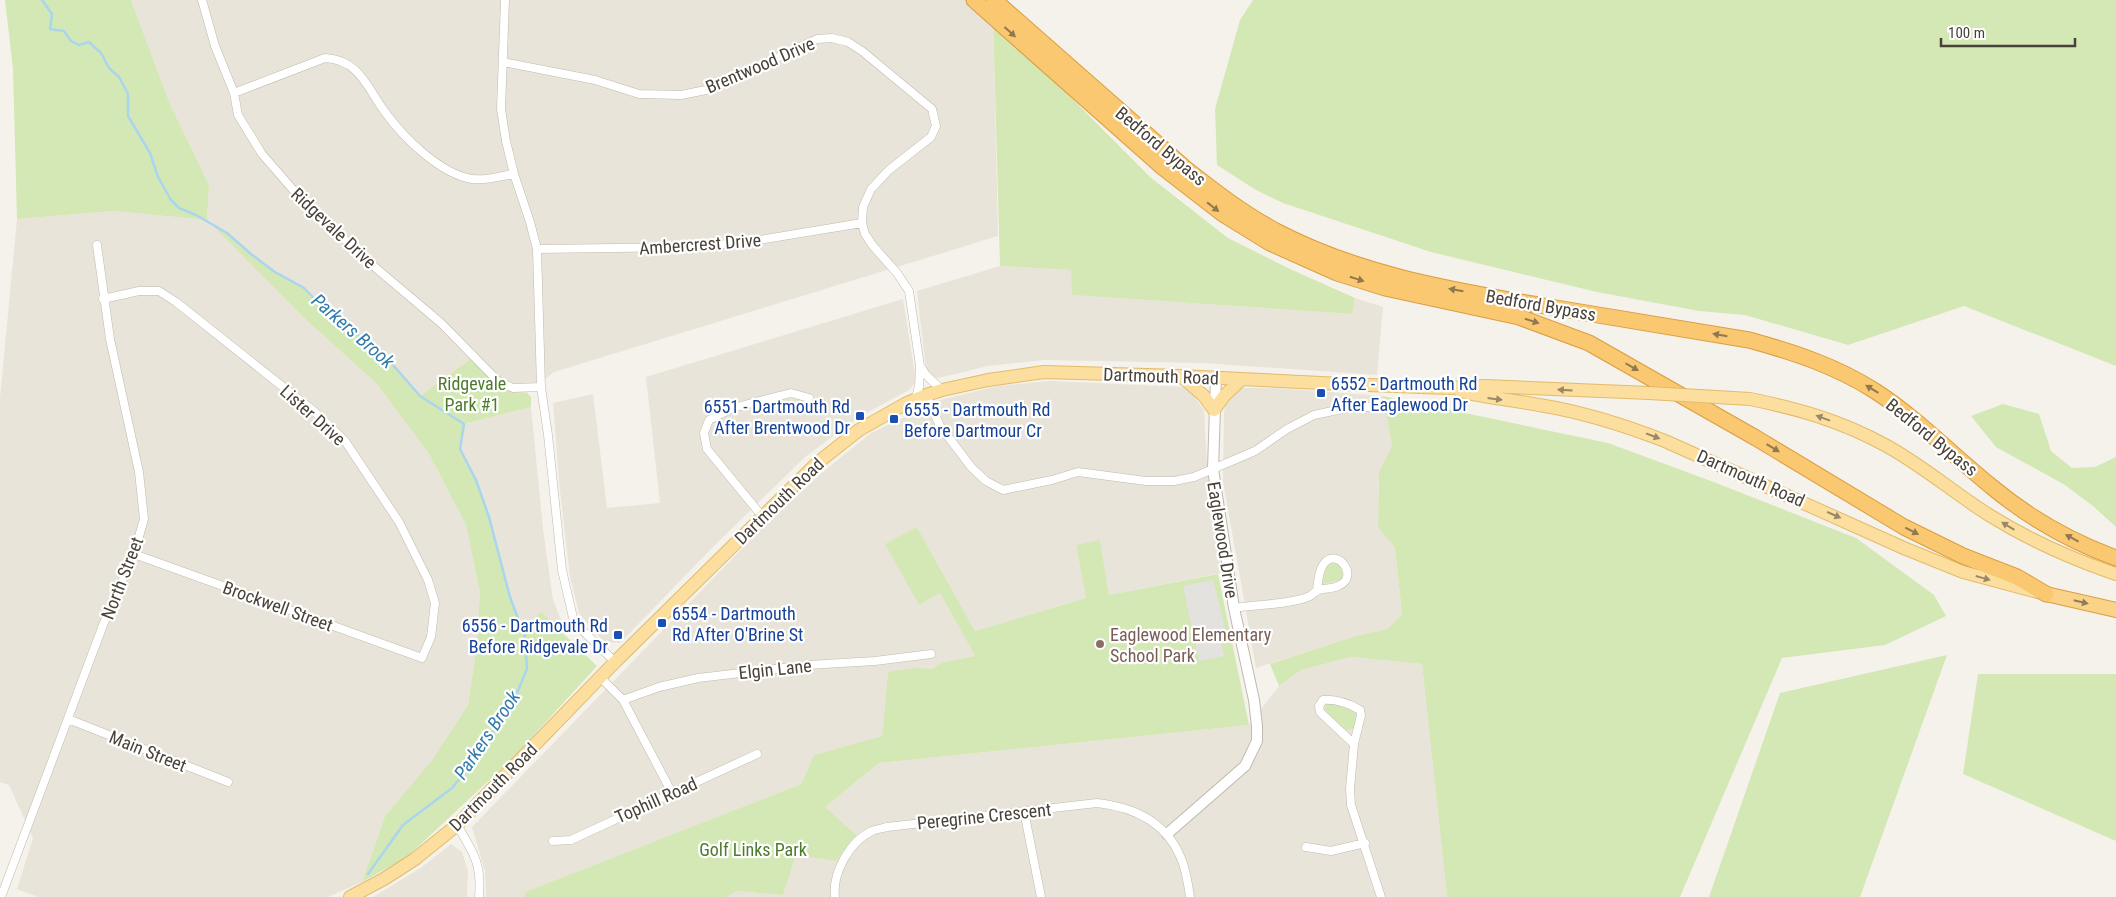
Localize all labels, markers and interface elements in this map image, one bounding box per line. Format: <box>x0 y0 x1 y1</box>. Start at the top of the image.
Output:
scale bar <box>1941 15 2075 47</box>
text: 100 m <box>1948 24 1985 42</box>
one-way arrow <box>1004 27 1017 38</box>
street label: Brentwood Drive <box>702 33 818 97</box>
street label: Bedford Bypass <box>1112 102 1210 190</box>
street label: Ridgevale Drive <box>287 183 381 273</box>
one-way arrow <box>1206 201 1219 212</box>
street label: Ambercrest Drive <box>638 229 762 259</box>
one-way arrow <box>1350 276 1365 284</box>
street label: Bedford Bypass <box>1484 285 1598 325</box>
one-way arrow <box>1448 286 1464 294</box>
water label: Parkers Brook <box>307 289 400 374</box>
one-way arrow <box>1525 318 1540 325</box>
one-way arrow <box>1711 331 1727 339</box>
street label: Dartmouth Road <box>1103 363 1219 389</box>
one-way arrow <box>1625 363 1638 372</box>
park label: Ridgevale Park #1 <box>438 373 506 415</box>
place label: 6552 - Dartmouth Rd After Eaglewood Dr <box>1331 373 1477 415</box>
street label: Lister Drive <box>276 380 350 450</box>
one-way arrow <box>1865 385 1878 394</box>
one-way arrow <box>1557 386 1573 394</box>
marker: 6552 - Dartmouth Rd After Eaglewood Dr <box>1315 387 1327 399</box>
street label: Bedford Bypass <box>1882 394 1982 480</box>
one-way arrow <box>1487 395 1503 403</box>
place label: 6551 - Dartmouth Rd After Brentwood Dr <box>704 396 851 438</box>
place label: 6555 - Dartmouth Rd Before Dartmour Cr <box>904 399 1050 441</box>
marker: 6551 - Dartmouth Rd After Brentwood Dr <box>854 410 866 422</box>
marker: 6555 - Dartmouth Rd Before Dartmour Cr <box>888 413 900 425</box>
one-way arrow <box>1815 414 1830 422</box>
one-way arrow <box>1646 432 1661 440</box>
one-way arrow <box>1766 444 1779 453</box>
street label: Dartmouth Road <box>1694 445 1808 511</box>
street label: Dartmouth Road <box>730 453 828 549</box>
street label: Eaglewood Drive <box>1203 480 1243 600</box>
one-way arrow <box>1827 512 1841 520</box>
one-way arrow <box>2001 521 2014 530</box>
one-way arrow <box>1905 527 1920 535</box>
street label: North Street <box>97 534 147 622</box>
one-way arrow <box>2064 534 2079 542</box>
one-way arrow <box>1976 575 1991 583</box>
street label: Brockwell Street <box>220 576 336 636</box>
one-way arrow <box>2074 598 2089 606</box>
place label: 6554 - Dartmouth Rd After O'Brine St <box>672 603 803 645</box>
place label: 6556 - Dartmouth Rd Before Ridgevale Dr <box>462 615 609 657</box>
marker: 6554 - Dartmouth Rd After O'Brine St <box>656 617 668 629</box>
place label: Eaglewood Elementary School Park <box>1110 624 1272 666</box>
marker: 6556 - Dartmouth Rd Before Ridgevale Dr <box>612 629 624 641</box>
marker: Eaglewood Elementary School Park <box>1094 638 1106 650</box>
street label: Elgin Lane <box>737 655 813 683</box>
water label: Parkers Brook <box>449 686 525 784</box>
street label: Main Street <box>106 726 190 776</box>
street label: Dartmouth Road <box>445 739 541 835</box>
street label: Tophill Road <box>612 773 700 827</box>
street label: Peregrine Crescent <box>916 799 1052 833</box>
park label: Golf Links Park <box>699 839 807 860</box>

